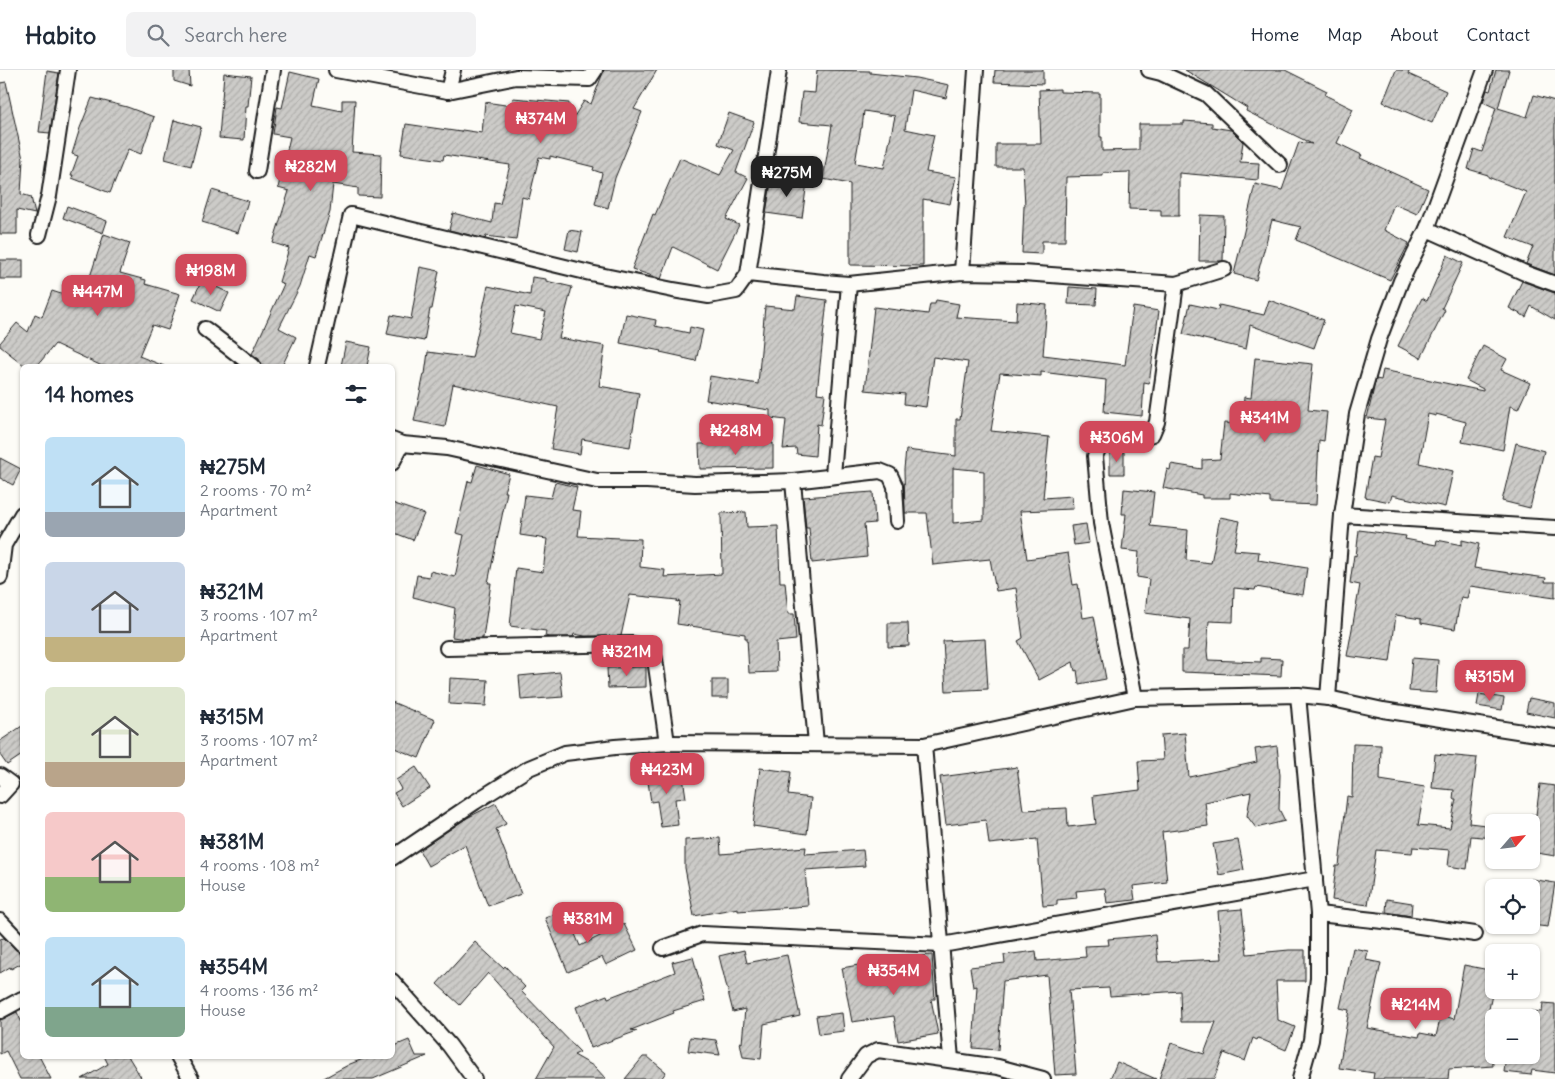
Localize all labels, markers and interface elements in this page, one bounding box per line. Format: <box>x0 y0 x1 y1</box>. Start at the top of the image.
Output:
search box <box>126 12 476 57</box>
text: Habito <box>25 20 96 50</box>
icon: search <box>144 21 172 49</box>
text: Search here <box>184 23 287 47</box>
text: Home <box>1251 23 1299 46</box>
text: Map <box>1327 23 1362 46</box>
text: About <box>1390 23 1438 46</box>
text: Contact <box>1466 23 1530 46</box>
pin: ₦374M <box>506 102 576 144</box>
text: ₦374M <box>516 108 566 128</box>
pin: ₦282M <box>276 150 346 192</box>
text: ₦282M <box>285 156 337 176</box>
pin: ₦275M <box>752 156 822 198</box>
text: ₦275M <box>762 162 812 182</box>
pin: ₦198M <box>176 254 246 296</box>
text: ₦198M <box>186 260 236 280</box>
pin: ₦447M <box>63 274 133 317</box>
text: ₦447M <box>73 281 123 301</box>
icon: filters <box>342 380 370 408</box>
text: 14 homes <box>45 381 134 408</box>
pin: ₦341M <box>1230 400 1300 443</box>
text: ₦341M <box>1240 407 1290 427</box>
pin: ₦248M <box>701 414 771 456</box>
text: ₦248M <box>710 420 762 440</box>
pin: ₦306M <box>1082 420 1152 463</box>
text: ₦306M <box>1090 427 1144 447</box>
text: ₦275M <box>200 453 266 480</box>
icon: home <box>85 457 145 517</box>
text: 2 rooms · 70 m² <box>200 480 312 500</box>
text: Apartment <box>200 500 278 520</box>
text: ₦321M <box>200 578 264 605</box>
icon: home <box>85 582 145 642</box>
text: 3 rooms · 107 m² <box>200 605 318 625</box>
text: Apartment <box>200 625 278 645</box>
pin: ₦321M <box>592 634 662 677</box>
text: ₦321M <box>603 641 651 661</box>
pin: ₦315M <box>1455 660 1525 702</box>
text: ₦315M <box>1465 666 1515 686</box>
text: ₦315M <box>200 703 264 730</box>
icon: home <box>85 707 145 767</box>
text: 3 rooms · 107 m² <box>200 730 318 750</box>
text: Apartment <box>200 750 278 770</box>
pin: ₦423M <box>632 752 702 795</box>
text: ₦423M <box>641 759 693 779</box>
north arrow <box>1485 814 1540 869</box>
map controls <box>1485 814 1540 1064</box>
text: ₦381M <box>200 828 265 855</box>
icon: home <box>85 832 145 892</box>
text: 4 rooms · 108 m² <box>200 855 320 875</box>
text: House <box>200 875 246 895</box>
button: locate <box>1485 879 1540 934</box>
pin: ₦381M <box>553 902 623 944</box>
text: ₦381M <box>563 908 613 928</box>
button: + <box>1485 944 1540 999</box>
text: ₦354M <box>200 953 268 980</box>
pin: ₦354M <box>859 954 929 996</box>
icon: home <box>85 957 145 1017</box>
text: ₦354M <box>868 960 920 980</box>
text: 4 rooms · 136 m² <box>200 980 318 1000</box>
pin: ₦214M <box>1381 988 1451 1030</box>
text: ₦214M <box>1392 994 1440 1014</box>
text: House <box>200 1000 246 1020</box>
button: − <box>1485 1009 1540 1064</box>

